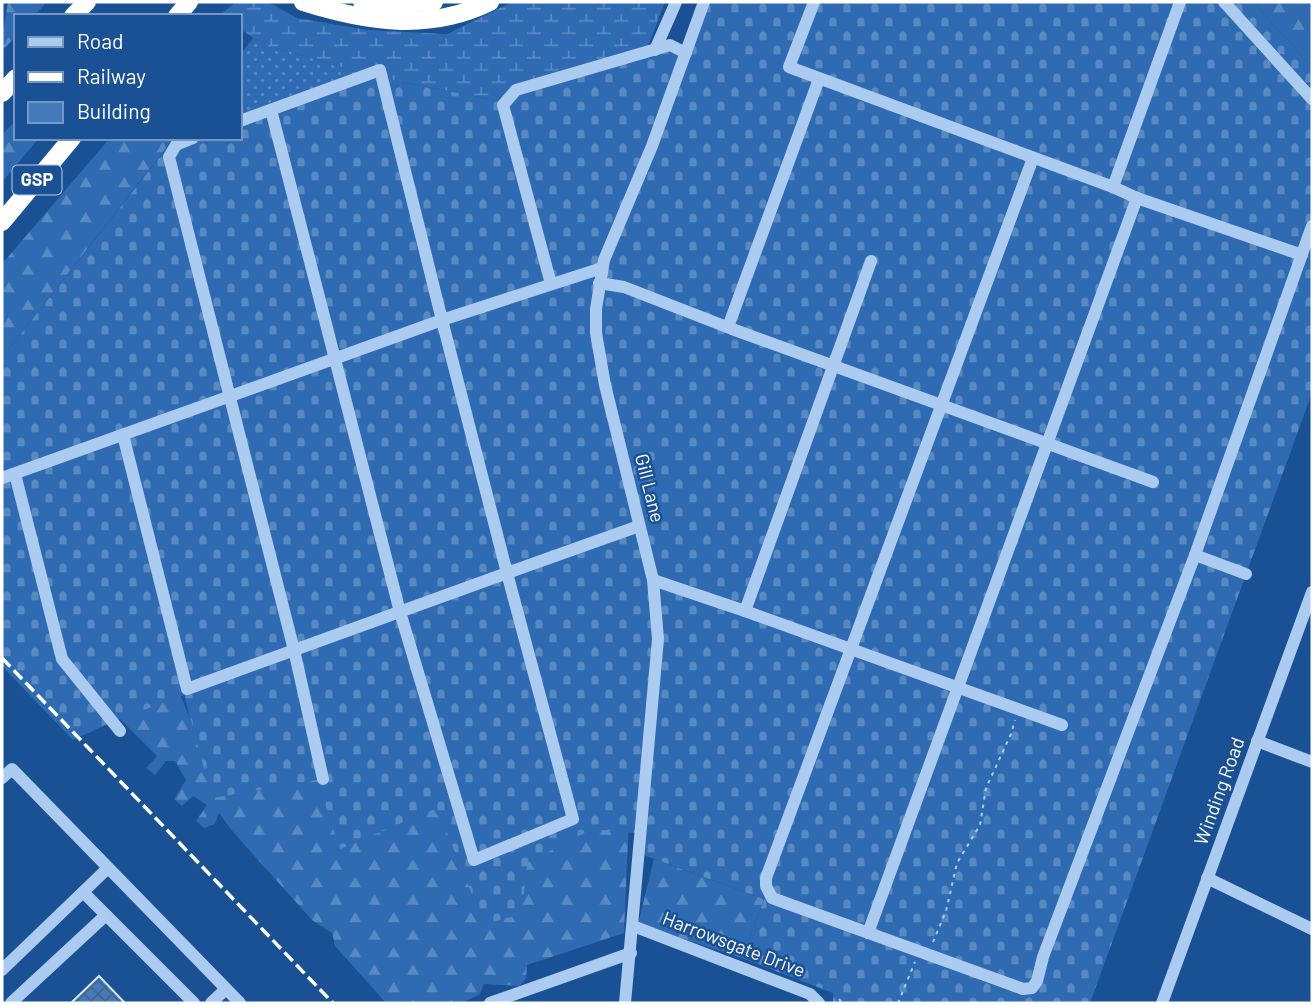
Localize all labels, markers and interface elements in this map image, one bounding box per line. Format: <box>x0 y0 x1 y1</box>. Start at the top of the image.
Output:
legend <box>14 14 242 140</box>
text: Road <box>77 28 123 53</box>
text: Railway <box>77 63 146 88</box>
text: Building <box>77 98 151 123</box>
road number: GSP <box>12 166 61 195</box>
street label: Gill Lane <box>631 451 670 525</box>
street label: Winding Road <box>1188 734 1249 848</box>
street label: Harrowsgate Drive <box>660 906 809 981</box>

